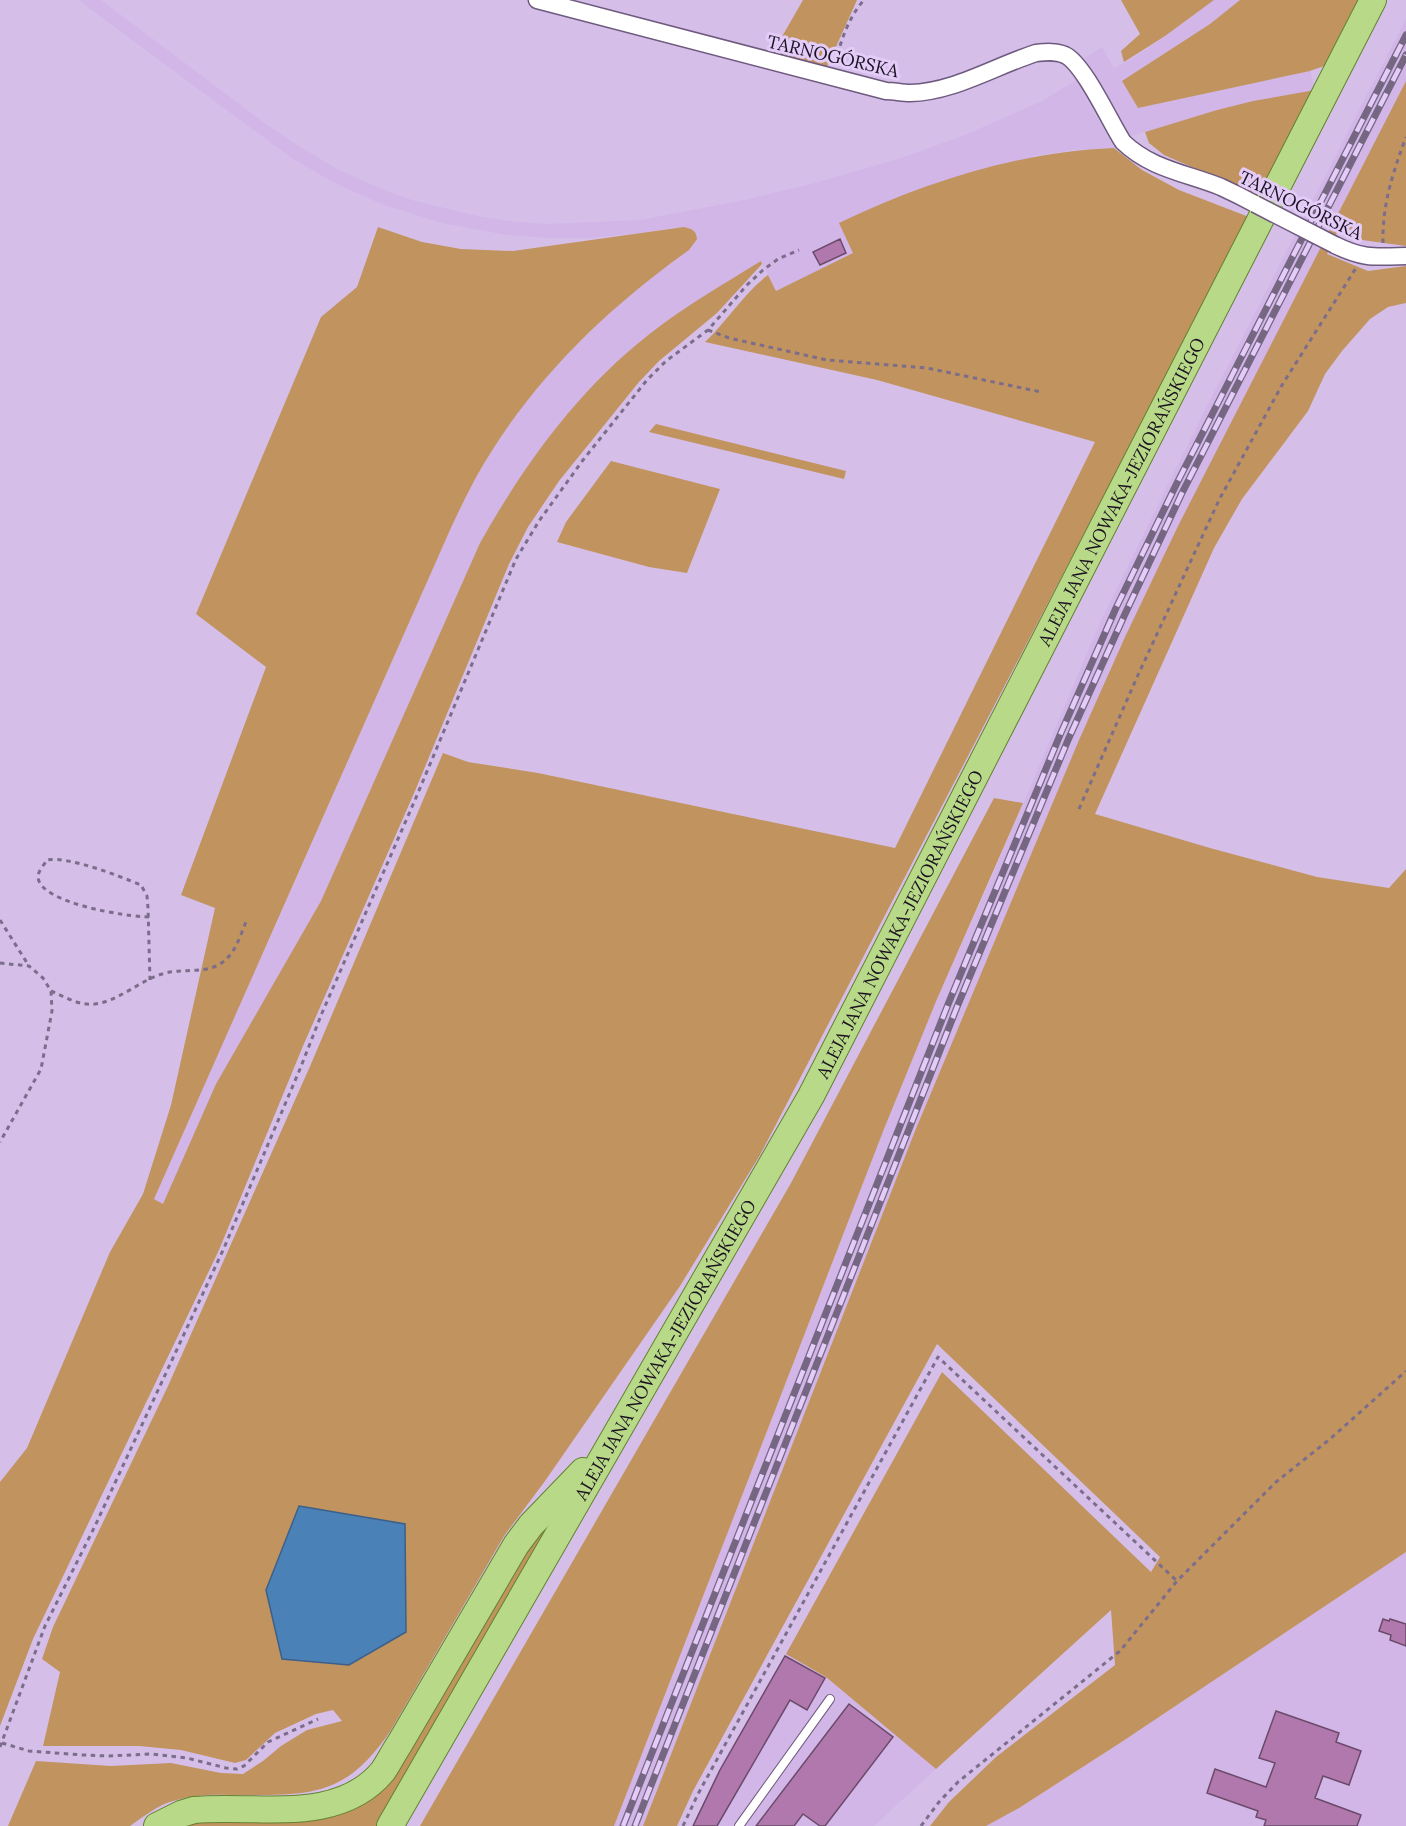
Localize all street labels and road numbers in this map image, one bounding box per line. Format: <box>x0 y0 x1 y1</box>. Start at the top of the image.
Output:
street label: TARNOGÓRSKA <box>765 30 902 82</box>
street label: TARNOGÓRSKA <box>1236 165 1367 245</box>
street label: ALEJA JANA NOWAKA-JEZIORAŃSKIEGO <box>1032 333 1210 651</box>
street label: ALEJA JANA NOWAKA-JEZIORAŃSKIEGO <box>810 766 988 1083</box>
street label: ALEJA JANA NOWAKA-JEZIORAŃSKIEGO <box>568 1195 761 1505</box>

